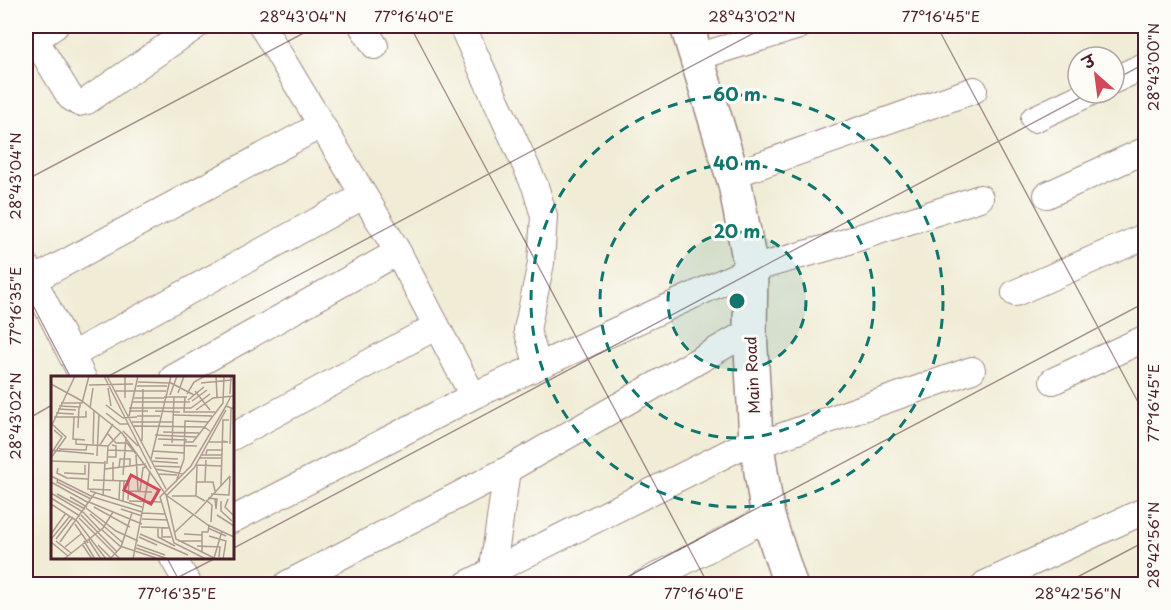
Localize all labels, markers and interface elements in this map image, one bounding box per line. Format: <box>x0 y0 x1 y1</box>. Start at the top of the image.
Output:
text: 28°43'04"N <box>259 4 347 27</box>
text: 77°16'40"E <box>374 4 454 27</box>
text: 28°43'02"N <box>708 4 796 27</box>
text: 77°16'45"E <box>902 4 980 27</box>
text: 28°43'00"N <box>1141 23 1164 111</box>
north arrow <box>1066 45 1126 105</box>
text: उ <box>1076 47 1100 75</box>
text: 60 m <box>713 80 761 107</box>
text: 28°43'04"N <box>3 132 26 220</box>
text: 40 m <box>713 149 761 176</box>
text: 20 m <box>714 217 760 244</box>
text: 77°16'35"E <box>3 267 26 345</box>
centre of rings <box>727 291 747 311</box>
street label: Main Road <box>738 336 765 415</box>
text: 77°16'45"E <box>1141 364 1164 442</box>
text: 28°43'02"N <box>3 372 26 460</box>
inset map <box>51 376 234 559</box>
text: 28°42'56"N <box>1141 501 1164 589</box>
text: 77°16'35"E <box>138 581 216 604</box>
text: 77°16'40"E <box>664 581 744 604</box>
text: 28°42'56"N <box>1034 581 1122 604</box>

